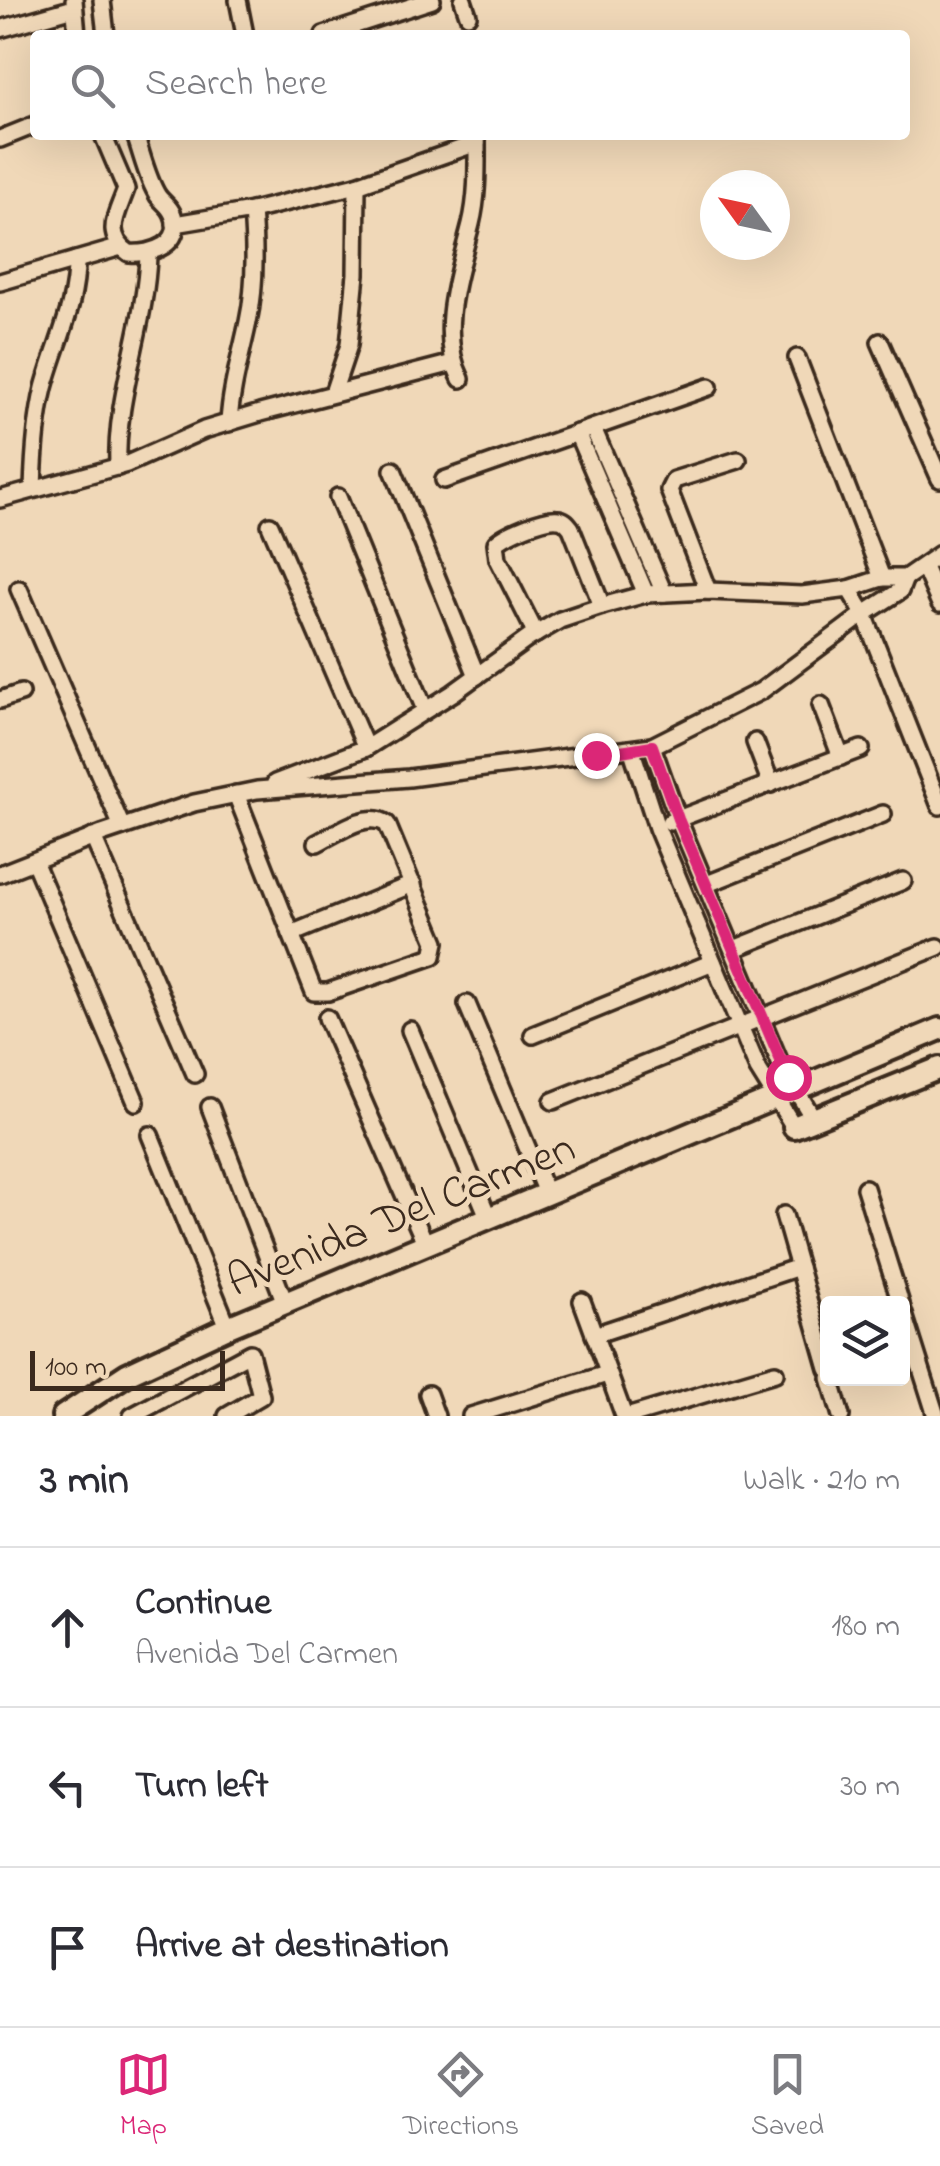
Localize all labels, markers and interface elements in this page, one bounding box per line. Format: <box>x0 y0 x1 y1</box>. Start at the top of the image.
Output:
search box <box>30 30 910 140</box>
text: Search here <box>145 57 327 113</box>
icon: search <box>65 58 120 113</box>
north arrow <box>700 170 790 260</box>
route end <box>574 733 620 779</box>
route start <box>766 1055 812 1101</box>
street label: Avenida Del Carmen <box>218 1117 586 1317</box>
map controls <box>820 1296 910 1386</box>
button: layers <box>820 1296 910 1386</box>
scale bar <box>30 1346 225 1390</box>
text: 100 m <box>45 1348 107 1389</box>
text: 3 min <box>40 1451 129 1512</box>
text: Walk · 210 m <box>743 1458 900 1505</box>
text: Continue <box>135 1576 271 1632</box>
icon: ahead <box>40 1600 95 1655</box>
text: 180 m <box>831 1604 900 1651</box>
text: Avenida Del Carmen <box>135 1632 398 1679</box>
text: Turn left <box>135 1759 268 1815</box>
icon: left <box>40 1760 95 1815</box>
text: 30 m <box>840 1764 900 1811</box>
text: Arrive at destination <box>135 1919 449 1975</box>
icon: arrive <box>40 1920 95 1975</box>
tab: Map <box>116 2047 171 2148</box>
tab: Directions <box>403 2047 519 2148</box>
tab: Saved <box>751 2047 824 2148</box>

